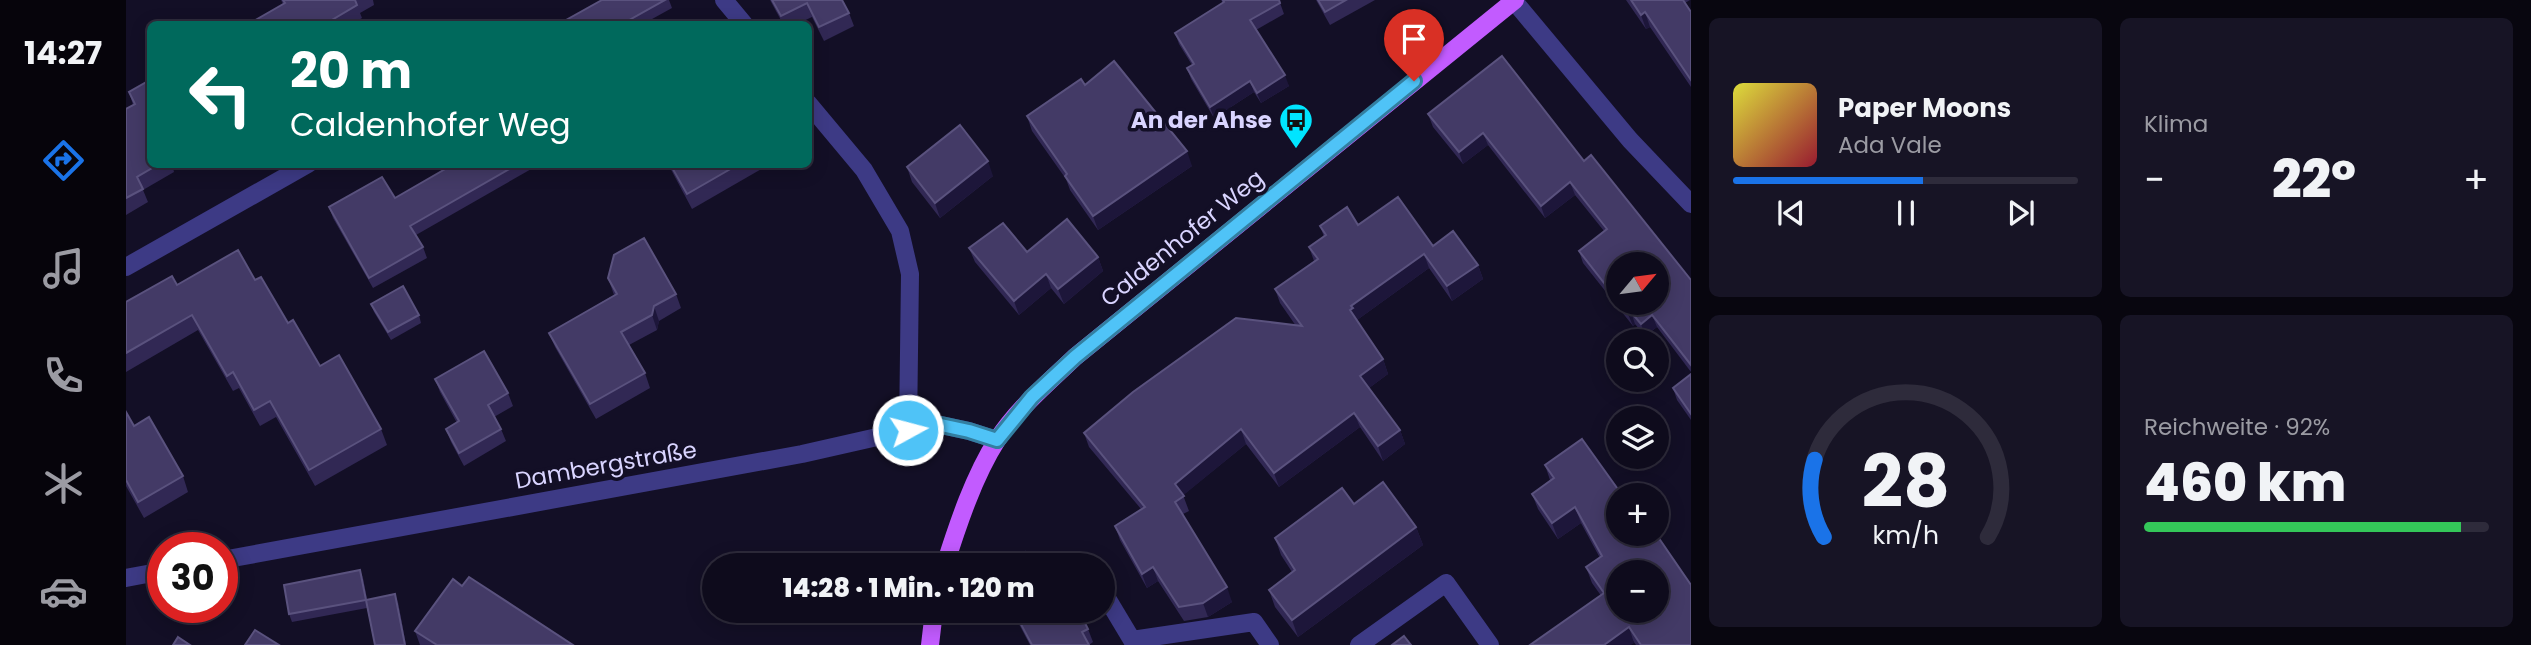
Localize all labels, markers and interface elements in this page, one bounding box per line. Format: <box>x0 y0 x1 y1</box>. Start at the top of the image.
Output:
pin <box>1384 9 1444 81</box>
icon: arrive <box>1395 20 1433 58</box>
text: 14:27 <box>24 30 102 75</box>
text: 20 m <box>290 37 412 105</box>
icon: left <box>175 49 266 140</box>
text: Paper Moons <box>1838 90 2011 126</box>
bus stop icon: An der Ahse <box>1277 101 1315 150</box>
text: Caldenhofer Weg <box>290 102 571 147</box>
place label: An der Ahse <box>1131 104 1272 136</box>
text: Klima <box>2144 108 2208 140</box>
text: Ada Vale <box>1838 129 1942 161</box>
icon: directions <box>39 136 88 185</box>
text: 22° <box>2272 143 2356 216</box>
text: − <box>2144 153 2165 206</box>
text: + <box>2463 153 2489 206</box>
street label: Caldenhofer Weg <box>1094 162 1270 314</box>
icon: previous <box>1772 194 1810 232</box>
icon: pause <box>1887 194 1925 232</box>
icon: next <box>2002 194 2040 232</box>
icon: music <box>39 244 88 293</box>
north arrow <box>1606 252 1670 315</box>
map controls <box>1606 252 1669 623</box>
button: search <box>1606 329 1669 392</box>
icon: phone <box>39 351 88 400</box>
position arrow <box>871 393 945 467</box>
button: layers <box>1606 406 1669 469</box>
text: Reichweite · 92% <box>2144 411 2330 443</box>
text: 28 <box>1861 431 1950 532</box>
street label: Dambergstraße <box>513 433 699 497</box>
text: 460 km <box>2144 446 2346 519</box>
icon: climate <box>39 459 88 508</box>
button: + <box>1606 483 1669 546</box>
text: km/h <box>1872 518 1939 553</box>
speed limit sign: 30 <box>147 532 238 623</box>
button: − <box>1606 560 1669 623</box>
icon: car <box>39 567 88 616</box>
text: 14:28 · 1 Min. · 120 m <box>782 570 1035 606</box>

